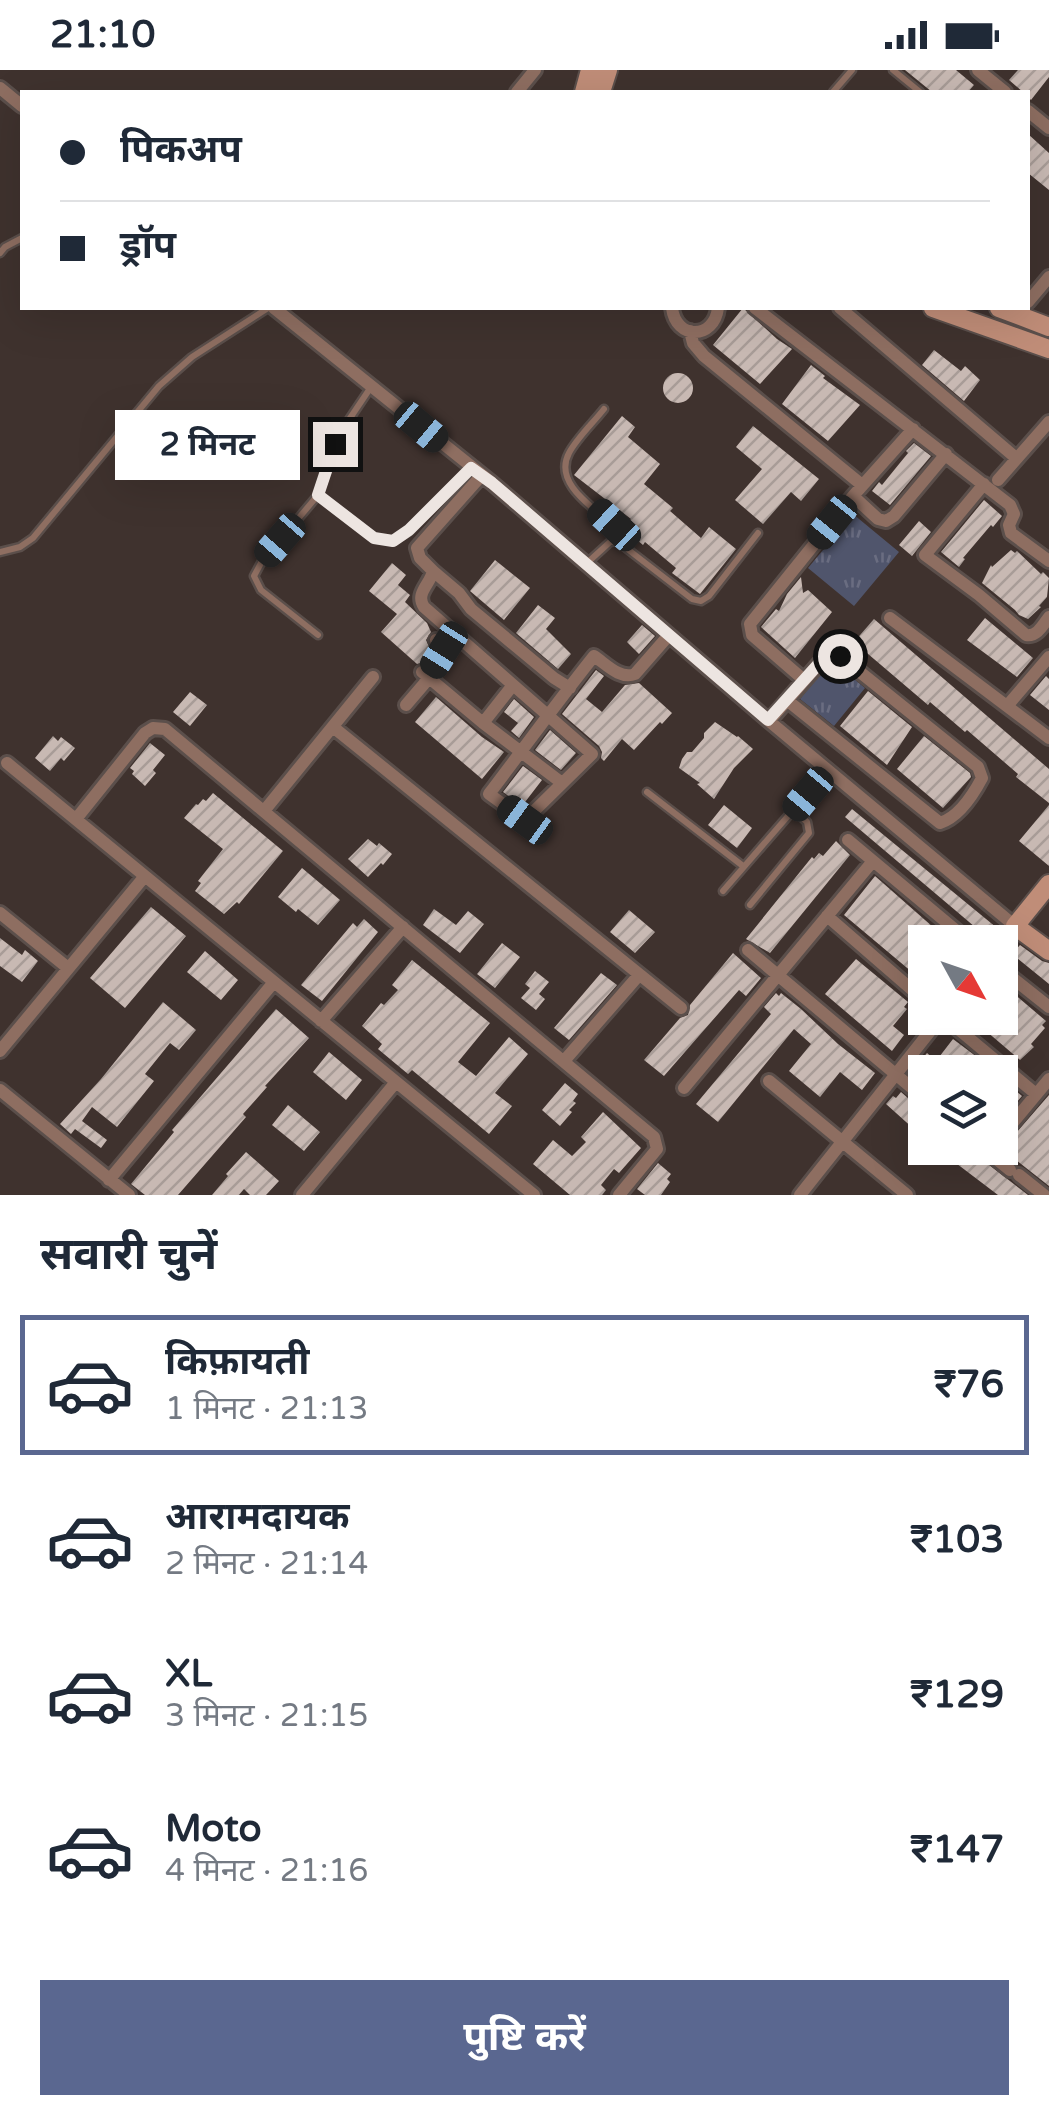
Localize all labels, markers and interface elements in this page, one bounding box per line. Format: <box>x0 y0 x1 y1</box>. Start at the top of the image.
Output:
text: 21:10 <box>50 12 155 58</box>
text: पिकअप <box>120 127 242 173</box>
text: ड्रॉप <box>120 223 176 269</box>
car <box>388 396 454 458</box>
callout: 2 मिनट <box>115 409 300 479</box>
route end <box>313 422 358 467</box>
text: 2 मिनट <box>160 426 255 464</box>
car <box>801 489 863 555</box>
car <box>582 494 646 556</box>
car <box>249 508 311 572</box>
car <box>415 617 473 683</box>
route start <box>818 634 863 679</box>
car <box>777 761 839 827</box>
car <box>492 790 558 850</box>
north arrow <box>908 925 1018 1035</box>
map controls <box>908 925 1018 1165</box>
button: layers <box>908 1055 1018 1165</box>
text: सवारी चुनें <box>40 1228 217 1282</box>
text: किफ़ायती <box>165 1339 309 1385</box>
icon: car <box>45 1340 135 1430</box>
text: ₹76 <box>934 1362 1004 1408</box>
text: 1 मिनट · 21:13 <box>165 1390 368 1428</box>
text: आरामदायक <box>165 1494 349 1540</box>
icon: car <box>45 1495 135 1585</box>
text: ₹103 <box>910 1517 1004 1563</box>
text: 2 मिनट · 21:14 <box>165 1545 368 1583</box>
icon: car <box>45 1650 135 1740</box>
text: XL <box>165 1651 212 1697</box>
text: ₹129 <box>910 1672 1004 1718</box>
text: 3 मिनट · 21:15 <box>165 1697 368 1735</box>
icon: car <box>45 1805 135 1895</box>
text: Moto <box>165 1806 261 1852</box>
text: ₹147 <box>910 1827 1004 1873</box>
text: 4 मिनट · 21:16 <box>165 1852 368 1890</box>
button: पुष्टि करें <box>40 1980 1009 2095</box>

